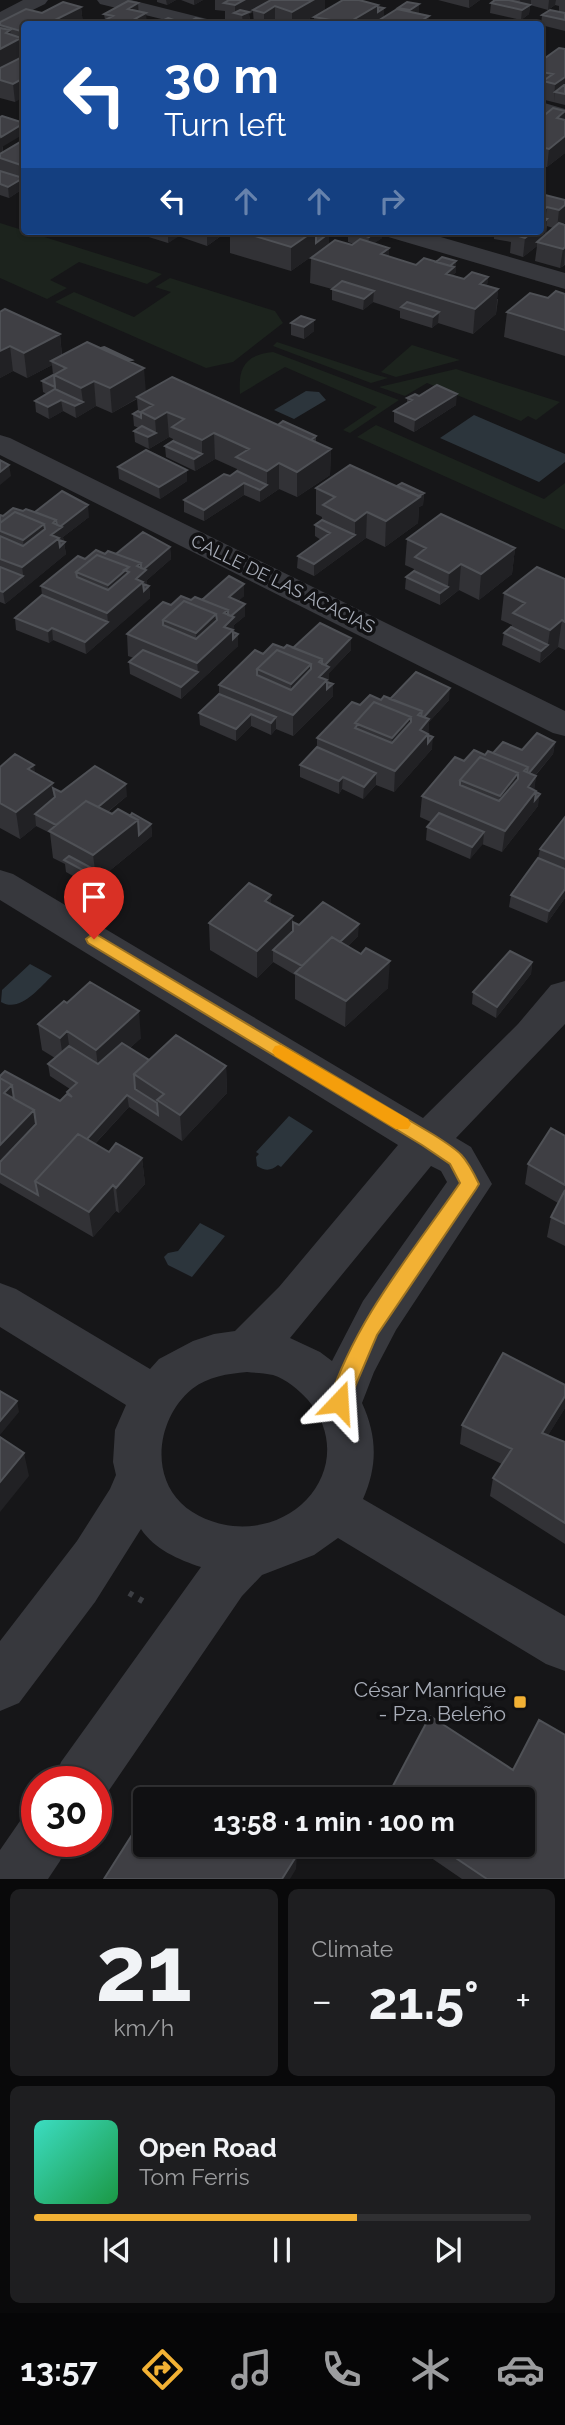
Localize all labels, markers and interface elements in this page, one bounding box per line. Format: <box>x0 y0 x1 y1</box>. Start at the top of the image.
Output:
text: 30 m <box>164 47 279 104</box>
icon: left <box>49 49 140 140</box>
text: Turn left <box>164 106 286 143</box>
icon: left <box>154 182 192 220</box>
icon: ahead <box>227 182 265 220</box>
icon: ahead <box>300 182 338 220</box>
icon: right <box>373 182 411 220</box>
street label: CALLE DE LAS ACACIAS <box>188 530 379 637</box>
pin <box>64 867 124 939</box>
icon: arrive <box>75 878 113 916</box>
position arrow <box>302 1365 376 1439</box>
place label: César Manrique - Pza. Beleño <box>354 1677 506 1726</box>
marker: César Manrique - Pza. Beleño <box>512 1694 528 1710</box>
speed limit sign: 30 <box>21 1766 112 1857</box>
text: 13:58 · 1 min · 100 m <box>213 1807 455 1837</box>
text: 21 <box>96 1915 192 2022</box>
text: Climate <box>312 1935 393 1962</box>
text: 21.5° <box>368 1970 479 2031</box>
text: − <box>312 1978 332 2023</box>
text: + <box>515 1978 531 2023</box>
text: km/h <box>113 2014 174 2041</box>
text: Open Road <box>139 2133 277 2163</box>
text: Tom Ferris <box>139 2163 250 2190</box>
icon: previous <box>98 2231 136 2269</box>
icon: pause <box>263 2231 301 2269</box>
icon: next <box>429 2231 467 2269</box>
icon: directions <box>138 2345 187 2394</box>
icon: music <box>227 2345 276 2394</box>
icon: phone <box>317 2345 366 2394</box>
icon: climate <box>406 2345 455 2394</box>
icon: car <box>496 2345 545 2394</box>
text: 13:57 <box>20 2351 97 2388</box>

